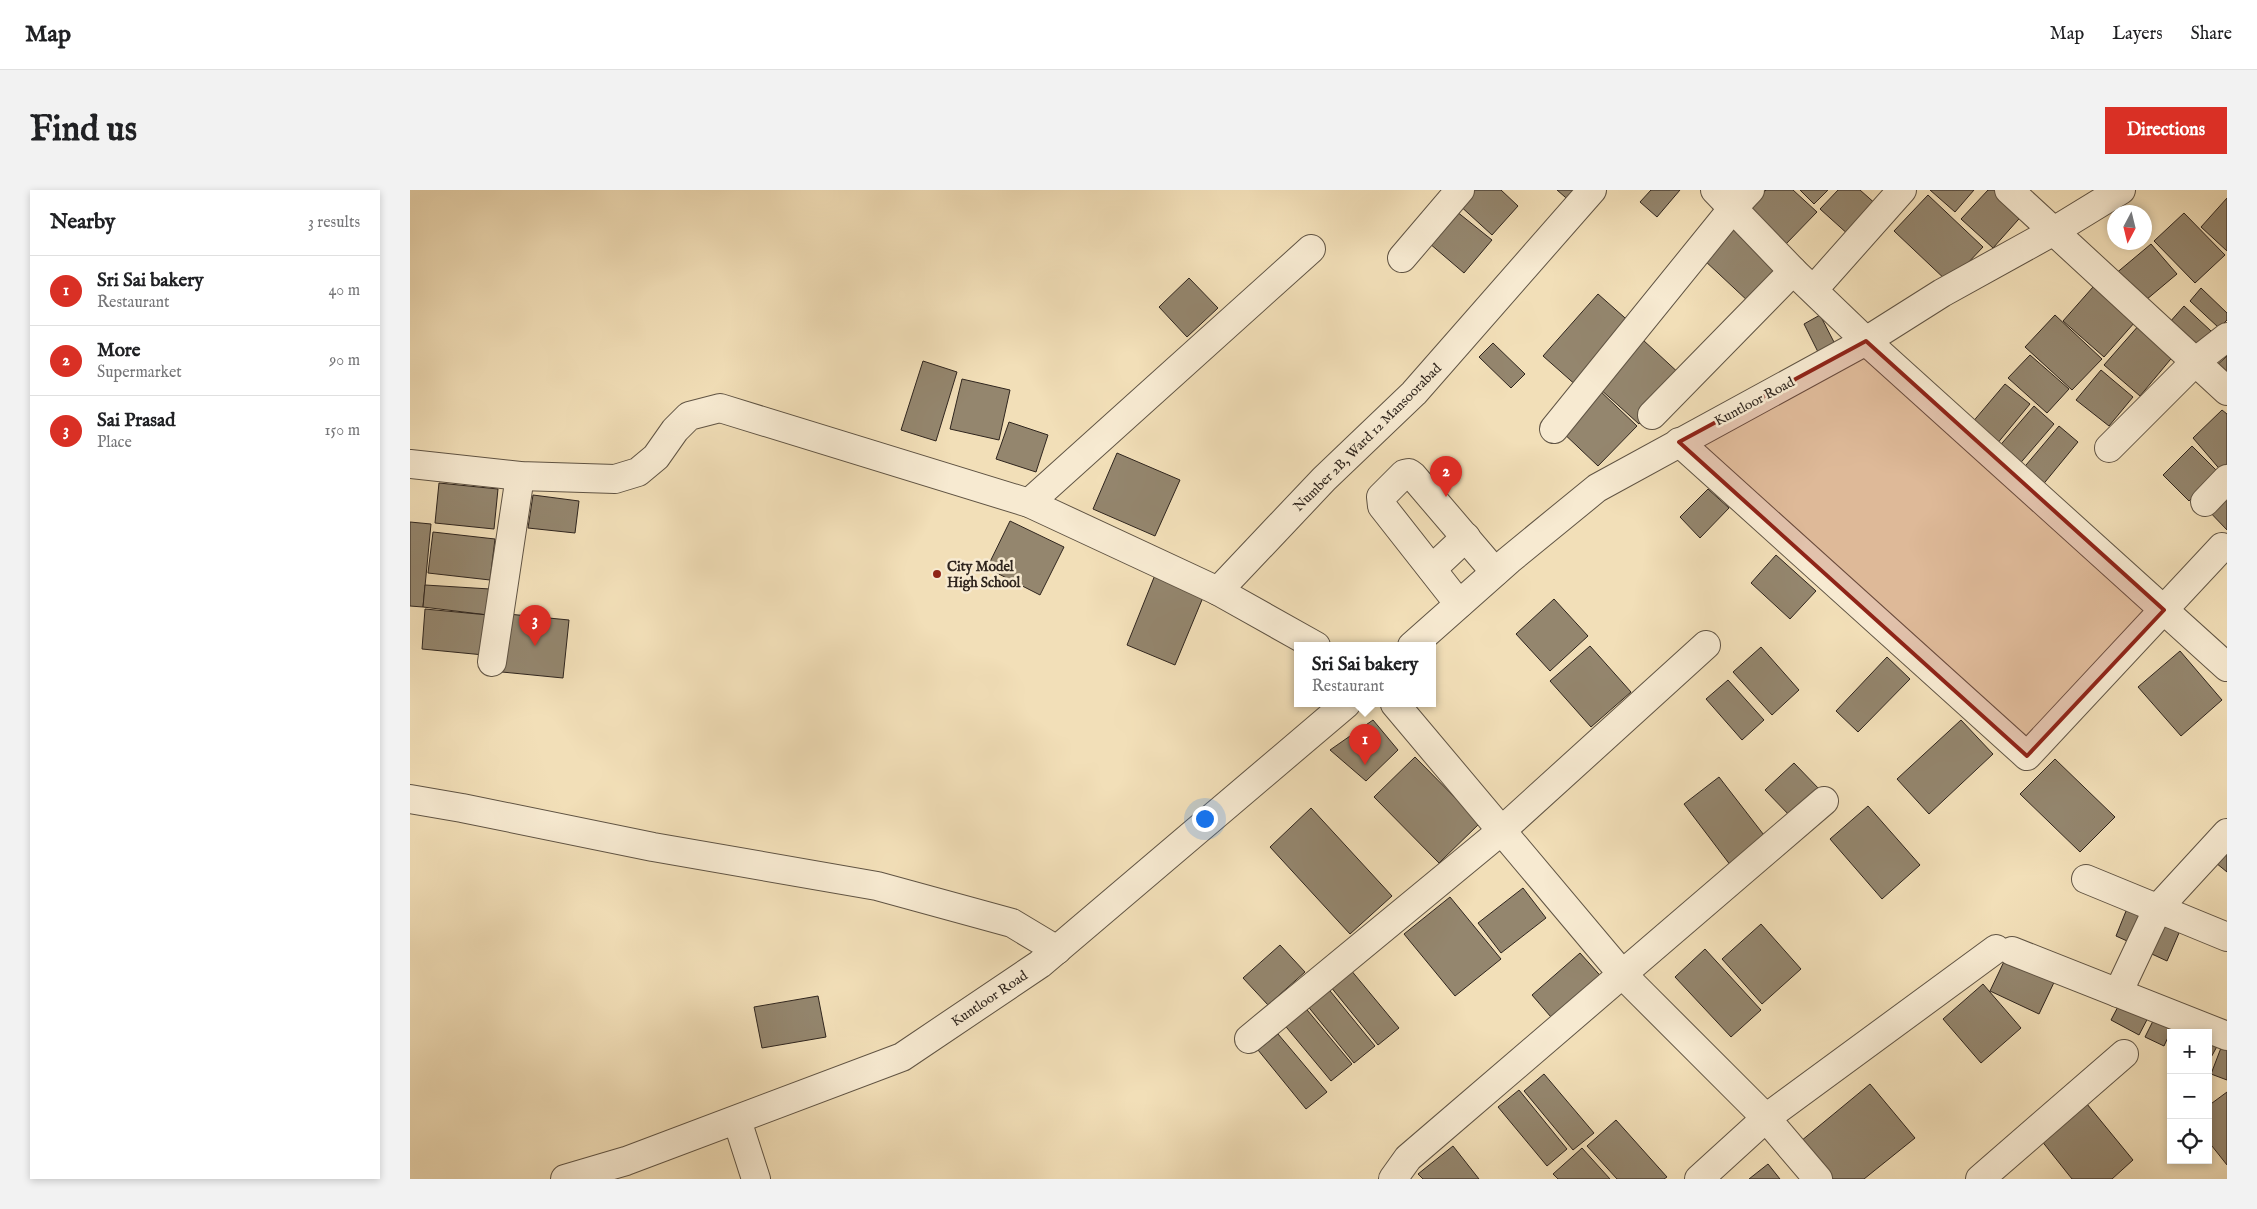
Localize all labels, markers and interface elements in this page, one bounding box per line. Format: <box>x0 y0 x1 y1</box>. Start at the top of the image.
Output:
text: Map <box>25 19 71 50</box>
text: Map <box>2050 23 2084 46</box>
text: Layers <box>2112 23 2163 46</box>
text: Share <box>2191 23 2232 46</box>
button: Directions <box>2105 107 2227 154</box>
text: Find us <box>30 108 137 153</box>
north arrow <box>2107 205 2152 250</box>
text: Nearby <box>50 209 115 236</box>
text: 3 results <box>308 213 360 233</box>
text: Sri Sai bakery <box>97 269 204 293</box>
text: 1 <box>63 281 69 301</box>
text: 40 m <box>328 281 360 301</box>
text: Restaurant <box>97 293 170 313</box>
text: More <box>97 339 141 363</box>
text: 2 <box>62 351 70 371</box>
text: 90 m <box>329 351 360 371</box>
street label: Number 2B, Ward 12 Mansoorabad <box>1290 359 1446 516</box>
text: Supermarket <box>97 363 182 383</box>
street label: Kuntloor Road <box>1711 373 1798 431</box>
text: Sai Prasad <box>97 409 175 433</box>
text: 3 <box>63 421 69 441</box>
text: 150 m <box>325 421 360 441</box>
text: Place <box>97 433 132 453</box>
pin: 2 <box>1430 456 1462 497</box>
place label: City Model High School <box>947 558 1021 592</box>
marker: City Model High School <box>931 568 943 580</box>
pin: 3 <box>519 605 551 646</box>
popup <box>1294 642 1436 707</box>
text: Sri Sai bakery <box>1312 653 1418 677</box>
text: Restaurant <box>1312 677 1384 697</box>
pin: 1 <box>1349 724 1381 765</box>
your location <box>1192 806 1218 832</box>
street label: Kuntloor Road <box>948 966 1032 1031</box>
map controls <box>2167 1029 2212 1164</box>
button: + <box>2167 1029 2212 1074</box>
button: − <box>2167 1074 2212 1119</box>
button: locate <box>2167 1119 2212 1164</box>

